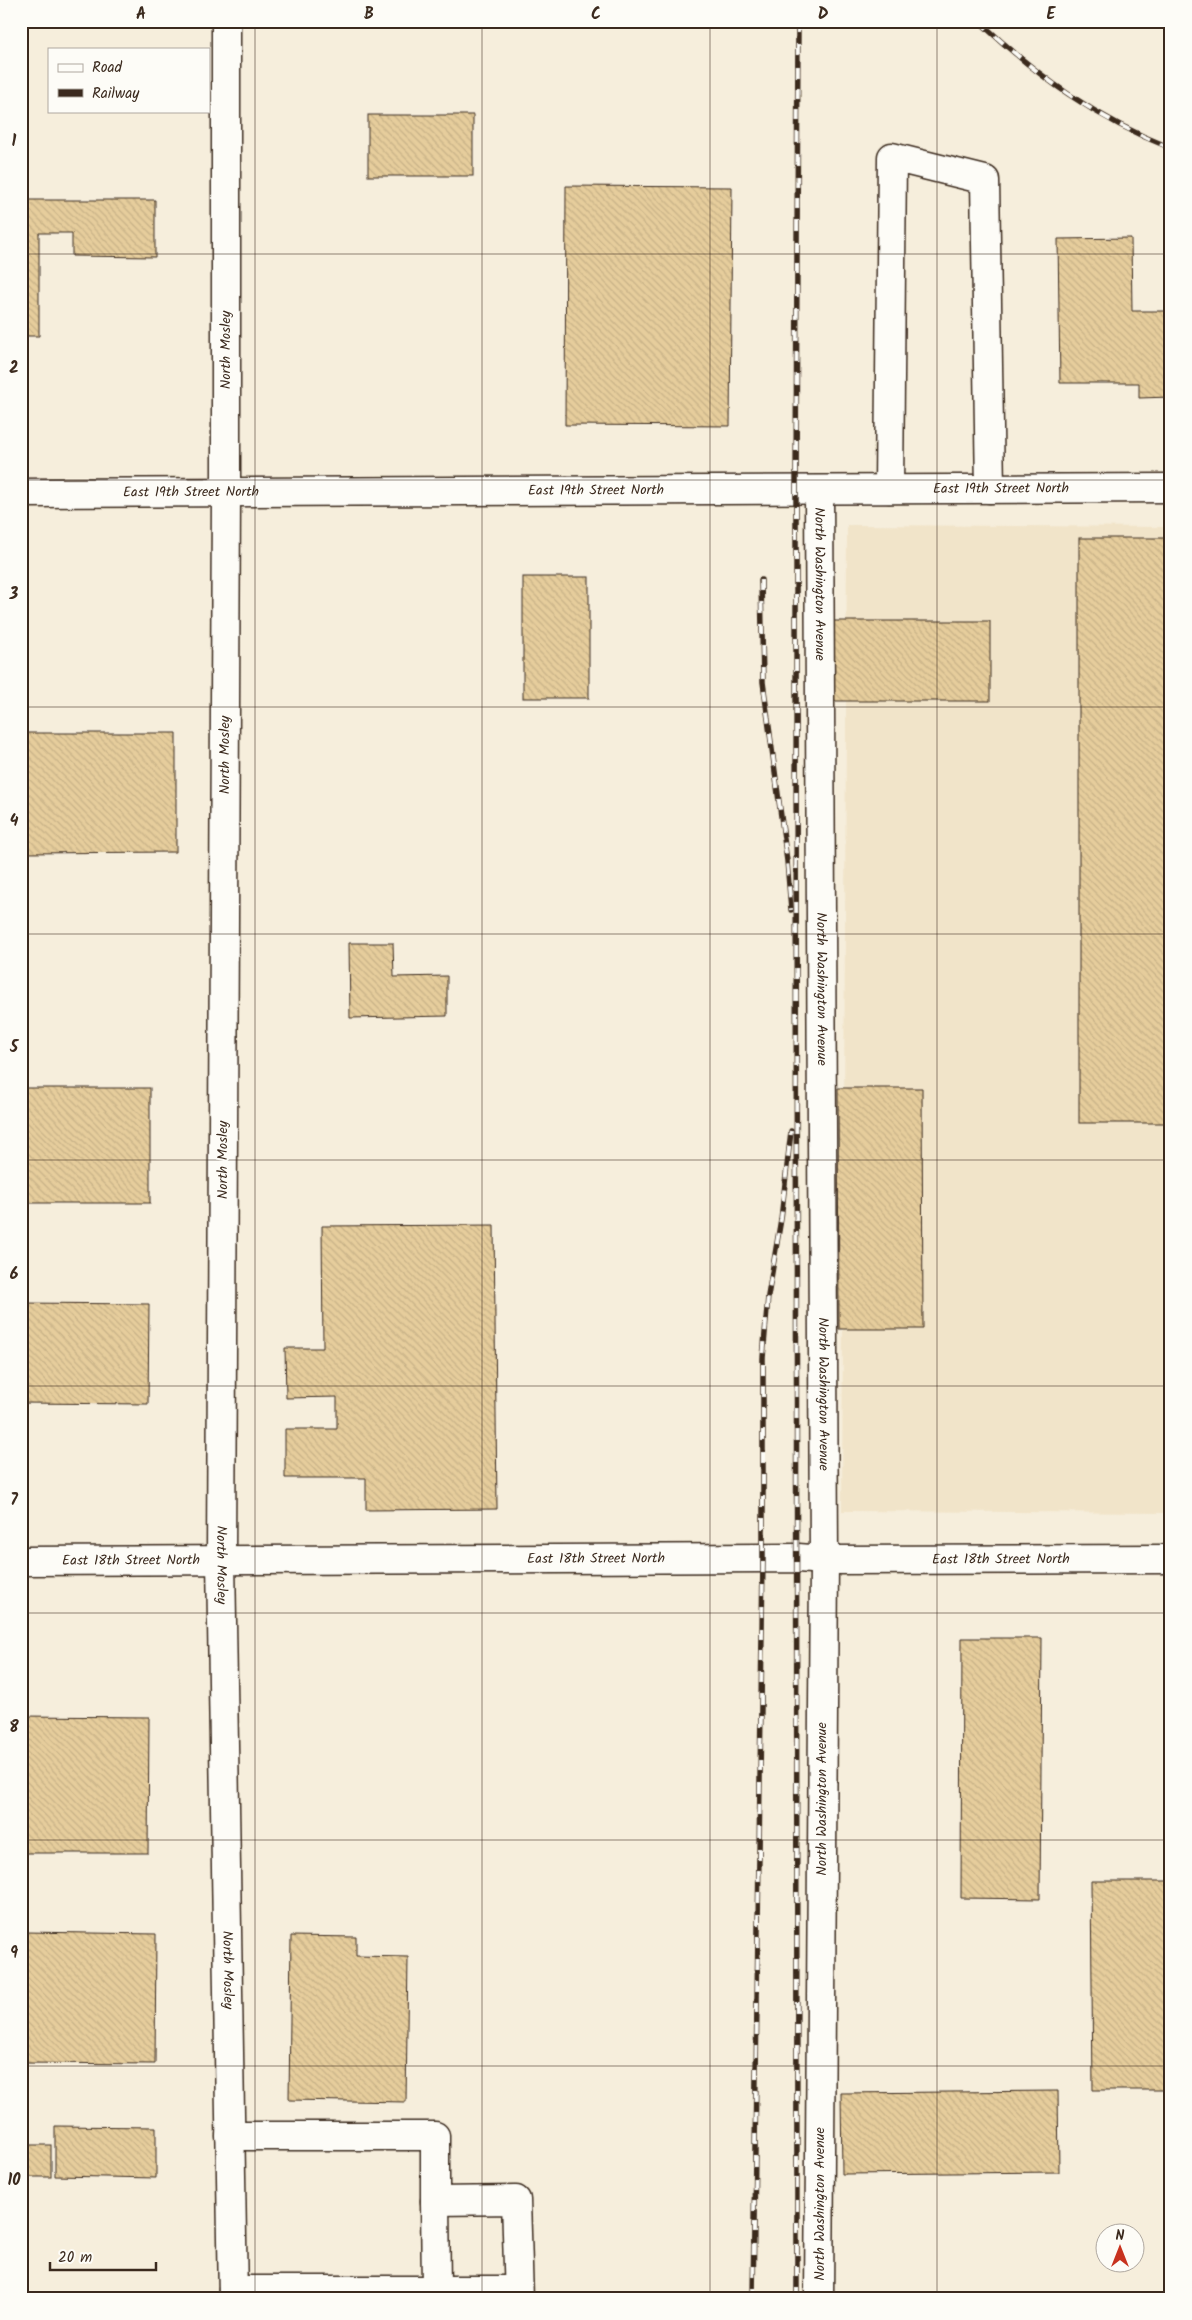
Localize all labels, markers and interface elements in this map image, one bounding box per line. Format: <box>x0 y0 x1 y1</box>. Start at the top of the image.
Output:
text: A <box>136 2 146 27</box>
text: B <box>364 2 374 27</box>
text: C <box>591 2 601 27</box>
text: D <box>818 2 829 27</box>
text: E <box>1047 2 1057 27</box>
legend <box>48 48 210 112</box>
text: Road <box>92 56 123 80</box>
text: Railway <box>92 82 140 106</box>
text: 1 <box>12 129 17 154</box>
street label: North Mosley <box>215 310 237 389</box>
text: 2 <box>9 356 19 381</box>
street label: East 19th Street North <box>933 477 1069 500</box>
street label: East 19th Street North <box>528 479 664 502</box>
street label: East 19th Street North <box>123 481 259 504</box>
street label: North Washington Avenue <box>808 507 831 662</box>
text: 3 <box>9 582 19 607</box>
street label: North Mosley <box>214 715 236 794</box>
text: 4 <box>10 809 19 834</box>
street label: North Washington Avenue <box>810 912 833 1067</box>
text: 5 <box>9 1035 20 1060</box>
street label: North Mosley <box>212 1120 234 1199</box>
text: 6 <box>10 1262 19 1287</box>
street label: North Washington Avenue <box>812 1317 835 1472</box>
text: 7 <box>10 1488 18 1513</box>
street label: North Mosley <box>210 1526 233 1605</box>
street label: East 18th Street North <box>527 1548 665 1570</box>
street label: East 18th Street North <box>932 1548 1070 1571</box>
street label: East 18th Street North <box>62 1549 200 1572</box>
text: 8 <box>9 1715 19 1740</box>
street label: North Washington Avenue <box>811 1722 833 1876</box>
street label: North Mosley <box>216 1930 239 2010</box>
text: 9 <box>10 1941 18 1966</box>
street label: North Washington Avenue <box>809 2127 831 2281</box>
text: 10 <box>7 2168 21 2193</box>
north arrow <box>1094 2222 1144 2272</box>
text: N <box>1116 2225 1125 2247</box>
scale bar <box>50 2240 156 2272</box>
text: 20 m <box>58 2246 92 2270</box>

